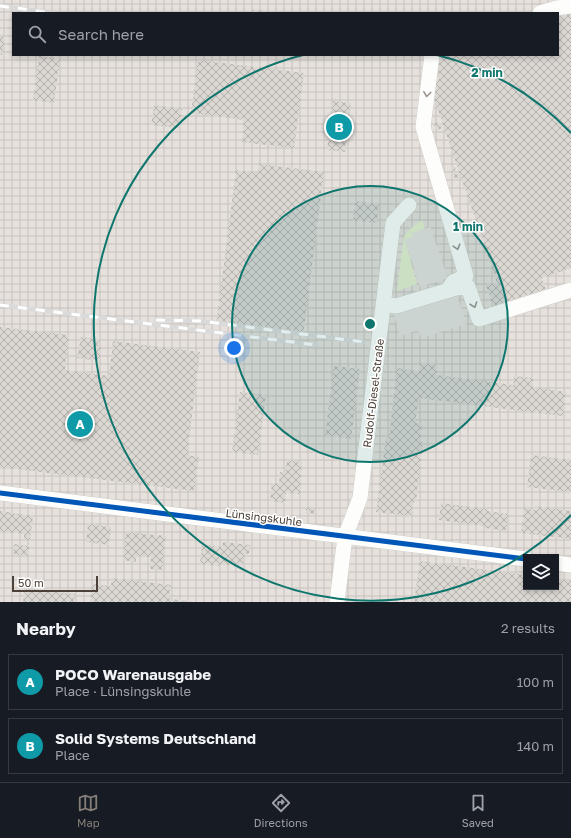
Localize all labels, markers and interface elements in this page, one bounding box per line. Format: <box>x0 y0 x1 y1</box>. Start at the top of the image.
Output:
search box <box>12 12 559 56</box>
icon: search <box>26 23 48 45</box>
text: Search here <box>58 25 144 43</box>
text: 2 min <box>471 65 503 80</box>
one-way arrow <box>423 91 432 97</box>
pin: B <box>326 112 352 142</box>
text: 1 min <box>453 219 483 234</box>
one-way arrow <box>452 243 461 250</box>
one-way arrow <box>469 301 478 308</box>
centre of rings <box>363 317 377 331</box>
your location <box>224 338 244 358</box>
street label: Rudolf-Diesel-Straße <box>360 338 386 448</box>
pin: A <box>67 409 93 439</box>
street label: Lünsingskuhle <box>225 506 303 528</box>
map controls <box>523 554 559 590</box>
button: layers <box>523 554 559 590</box>
scale bar <box>12 574 98 593</box>
text: 50 m <box>18 576 44 589</box>
text: Nearby <box>16 618 76 639</box>
text: 2 results <box>501 620 555 636</box>
text: POCO Warenausgabe <box>55 665 211 683</box>
text: A <box>25 674 35 690</box>
text: 100 m <box>517 674 554 690</box>
text: Place · Lünsingskuhle <box>55 683 191 699</box>
text: Solid Systems Deutschland <box>55 729 256 747</box>
text: B <box>25 738 35 754</box>
text: 140 m <box>517 738 554 754</box>
text: Place <box>55 747 90 763</box>
tab: Map <box>77 792 100 829</box>
tab: Directions <box>254 792 308 829</box>
tab: Saved <box>462 792 494 829</box>

